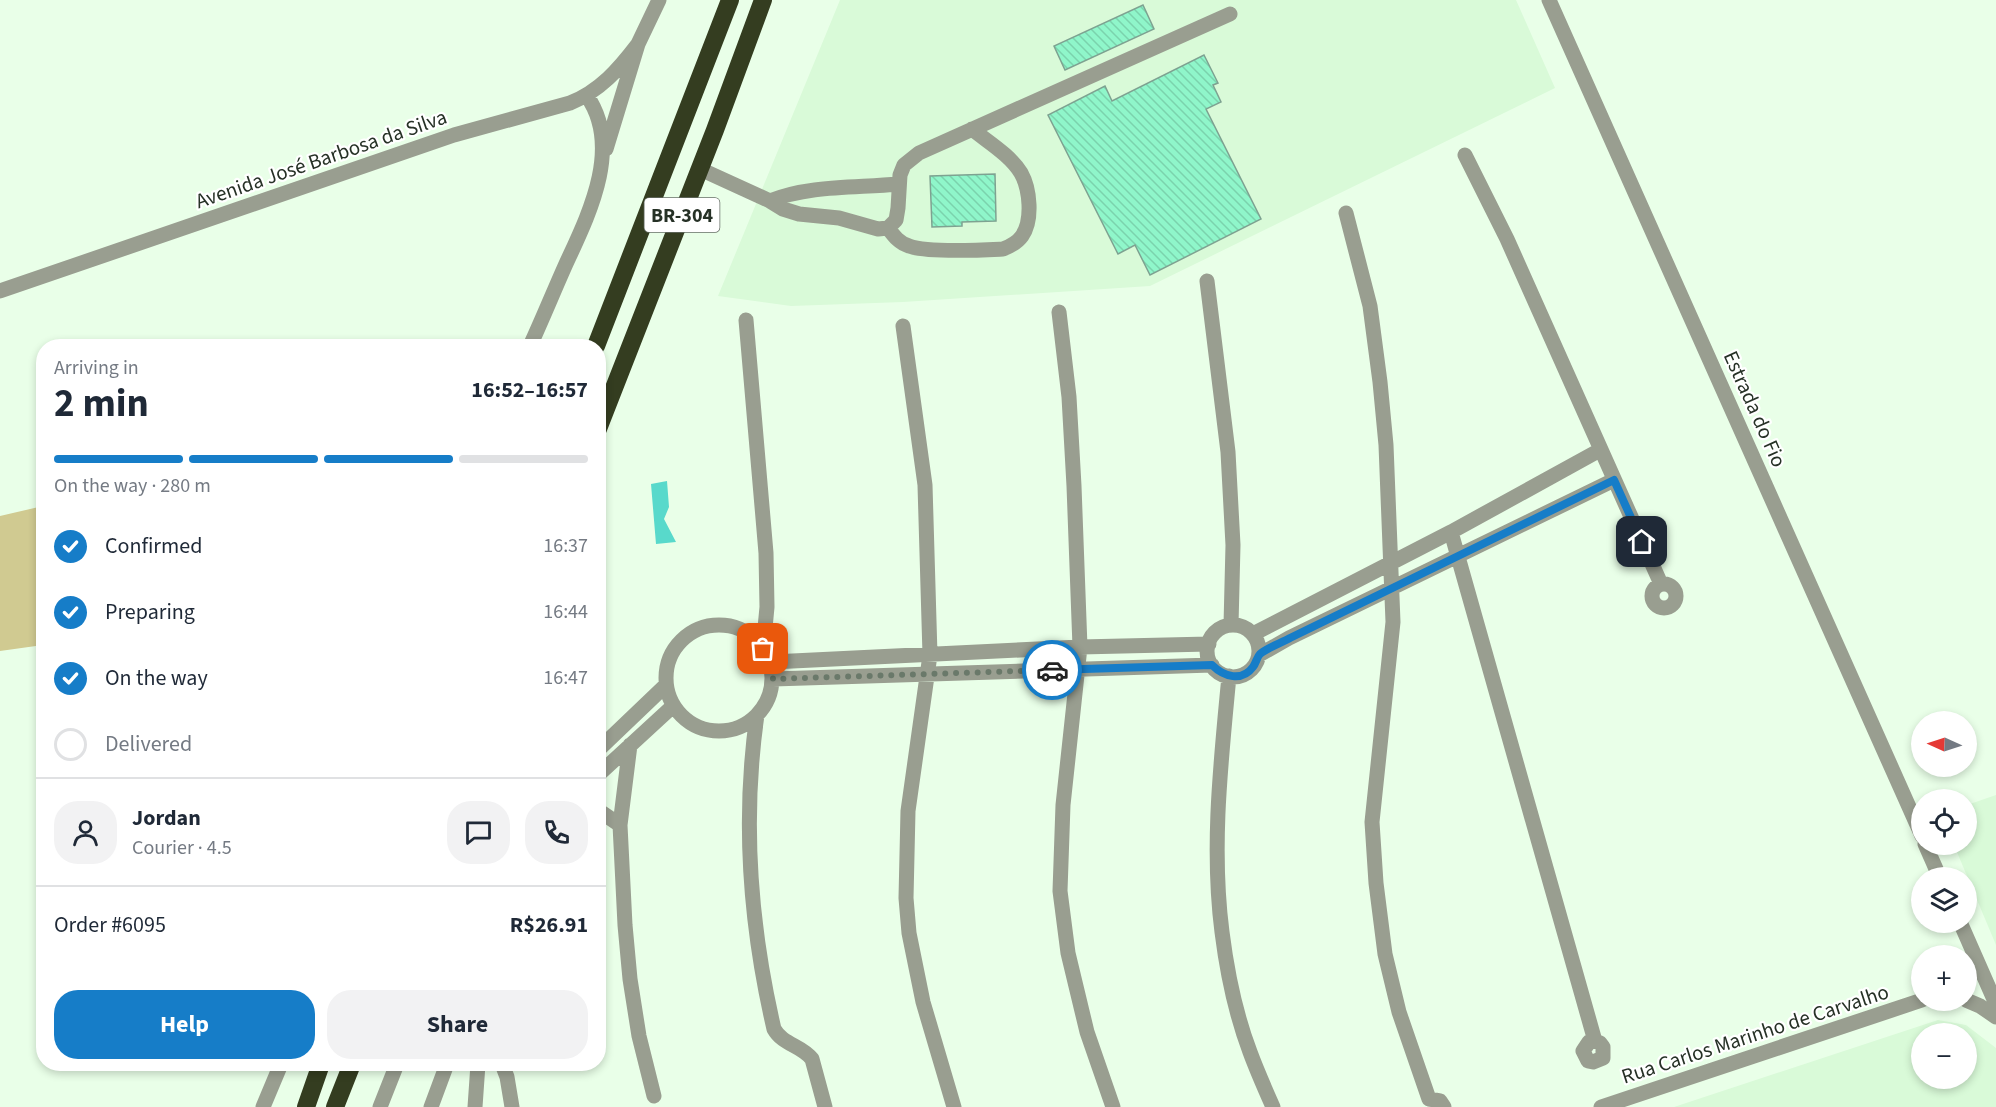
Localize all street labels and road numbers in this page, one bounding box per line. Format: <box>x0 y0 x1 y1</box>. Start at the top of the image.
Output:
street label: Avenida José Barbosa da Silva <box>191 102 451 216</box>
road number: BR-304 <box>644 198 720 232</box>
street label: Estrada do Fio <box>1716 346 1794 472</box>
street label: Rua Carlos Marinho de Carvalho <box>1618 977 1892 1091</box>

